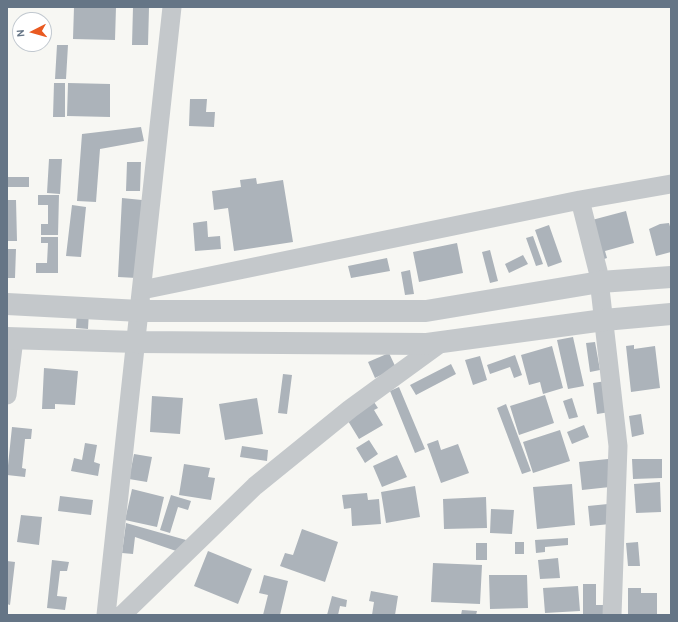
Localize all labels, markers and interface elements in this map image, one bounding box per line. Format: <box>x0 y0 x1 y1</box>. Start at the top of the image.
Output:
north arrow <box>12 12 52 52</box>
text: N <box>14 29 27 38</box>

